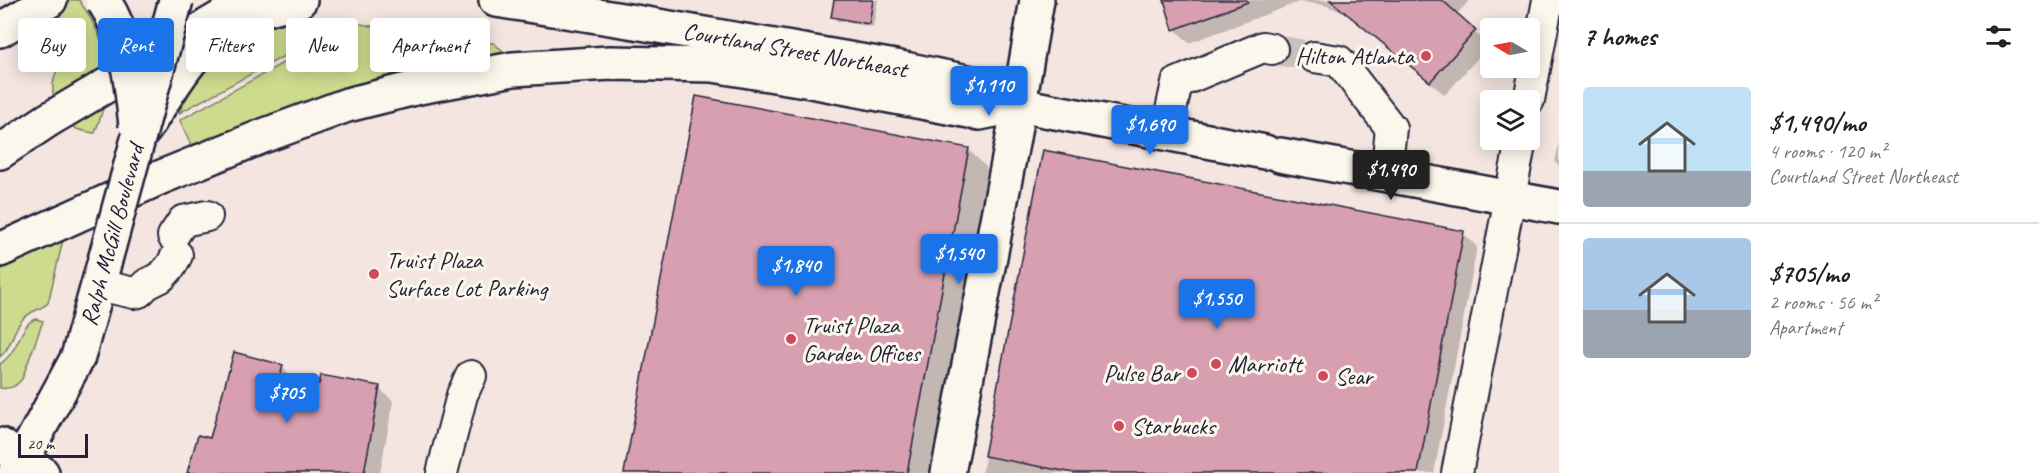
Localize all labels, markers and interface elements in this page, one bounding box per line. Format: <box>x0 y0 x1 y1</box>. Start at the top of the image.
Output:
street label: Courtland Street Northeast <box>681 16 911 85</box>
chip: Buy <box>18 18 86 72</box>
chip: Rent <box>98 18 174 72</box>
chip: Filters <box>186 18 274 72</box>
chip: New <box>286 18 358 72</box>
chip: Apartment <box>370 18 490 72</box>
north arrow <box>1480 18 1540 78</box>
map controls <box>1480 18 1540 150</box>
text: 7 homes <box>1583 20 1656 53</box>
icon: filters <box>1982 20 2015 53</box>
place label: Hilton Atlanta <box>1296 41 1415 71</box>
marker: Hilton Atlanta <box>1419 49 1433 63</box>
pin: $1,110 <box>940 66 1038 117</box>
text: $1,110 <box>965 73 1013 98</box>
button: layers <box>1480 90 1540 150</box>
pin: $1,690 <box>1101 105 1199 156</box>
text: $1,490/mo <box>1769 106 1866 139</box>
icon: home <box>1631 111 1703 183</box>
text: $1,690 <box>1125 112 1175 137</box>
street label: Ralph McGill Boulevard <box>73 138 152 329</box>
text: 4 rooms · 120 m² <box>1769 139 1886 164</box>
pin: $1,490 <box>1342 150 1440 201</box>
text: $1,490 <box>1367 157 1415 182</box>
text: Courtland Street Northeast <box>1769 164 1958 189</box>
pin: $1,540 <box>910 234 1008 285</box>
text: $1,540 <box>935 241 983 266</box>
place label: Truist Plaza Surface Lot Parking <box>386 245 550 303</box>
pin: $1,840 <box>747 246 845 297</box>
text: $1,840 <box>772 253 820 278</box>
text: $705/mo <box>1769 257 1849 290</box>
icon: home <box>1631 262 1703 334</box>
marker: Truist Plaza Surface Lot Parking <box>367 267 381 281</box>
pin: $1,550 <box>1168 279 1266 330</box>
text: $1,550 <box>1193 286 1241 311</box>
text: 2 rooms · 56 m² <box>1769 290 1877 315</box>
place label: Truist Plaza Garden Offices <box>803 310 922 368</box>
text: Apartment <box>1769 315 1842 340</box>
marker: Truist Plaza Garden Offices <box>784 332 798 346</box>
place label: Marriott <box>1228 349 1304 379</box>
marker: Marriott <box>1209 357 1223 371</box>
place label: Pulse Bar <box>1104 358 1182 388</box>
place label: Sear <box>1335 361 1375 391</box>
marker: Pulse Bar <box>1185 366 1199 380</box>
marker: Sear <box>1316 369 1330 383</box>
pin: $705 <box>251 373 323 424</box>
text: $705 <box>269 380 305 405</box>
place label: Starbucks <box>1131 411 1217 441</box>
marker: Starbucks <box>1112 419 1126 433</box>
scale bar <box>18 431 88 458</box>
text: 20 m <box>27 434 54 454</box>

